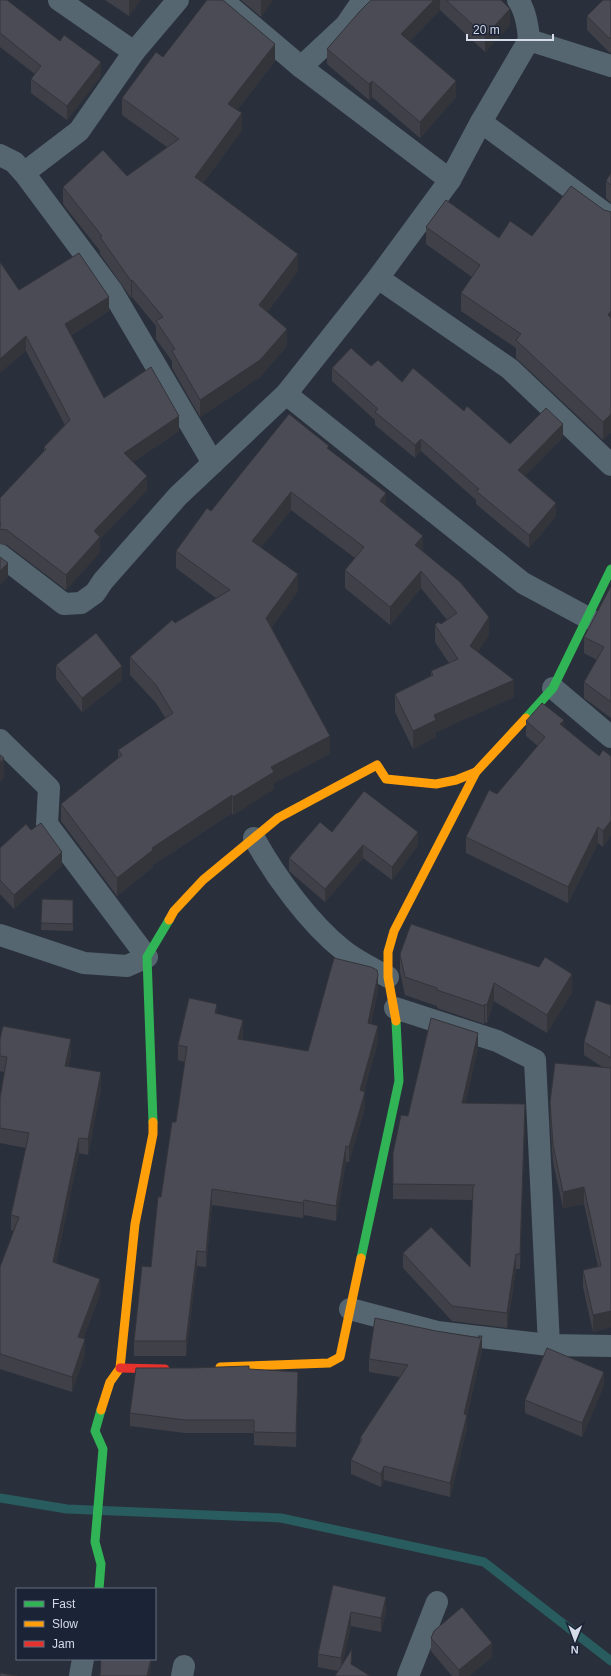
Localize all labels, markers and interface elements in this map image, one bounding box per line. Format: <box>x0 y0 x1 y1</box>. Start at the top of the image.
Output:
scale bar <box>467 16 553 42</box>
text: 20 m <box>473 23 500 37</box>
legend <box>16 1588 156 1660</box>
text: Fast <box>52 1597 76 1611</box>
text: Slow <box>52 1617 78 1631</box>
north arrow <box>555 1620 595 1660</box>
text: Jam <box>52 1637 75 1651</box>
text: N <box>571 1644 579 1656</box>

